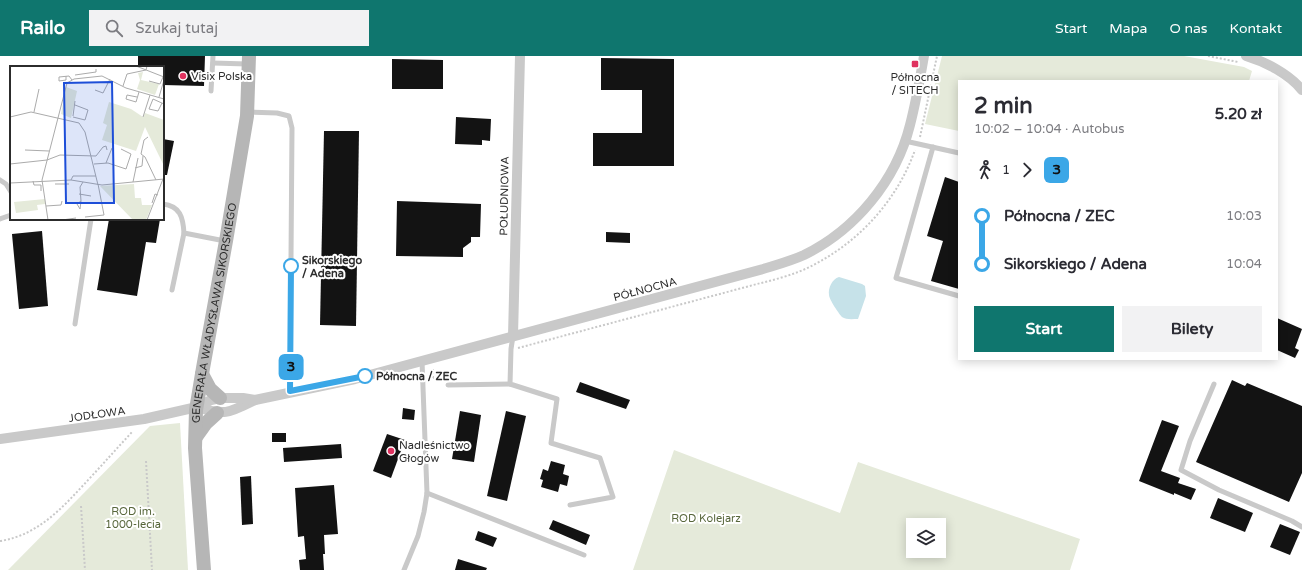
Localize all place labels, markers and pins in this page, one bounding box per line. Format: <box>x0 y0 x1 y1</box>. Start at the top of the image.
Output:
marker: Północna / SITECH <box>910 59 920 69</box>
place label: Visix Polska <box>191 70 252 83</box>
marker: Visix Polska <box>178 71 188 81</box>
place label: Północna / SITECH <box>891 71 939 97</box>
place label: Sikorskiego / Adena <box>302 254 362 280</box>
marker: Sikorskiego / Adena <box>283 258 299 274</box>
marker: Północna / ZEC <box>357 368 373 384</box>
place label: Północna / ZEC <box>376 370 457 383</box>
place label: Nadleśnictwo Głogów <box>399 439 470 465</box>
marker: Nadleśnictwo Głogów <box>386 446 396 456</box>

